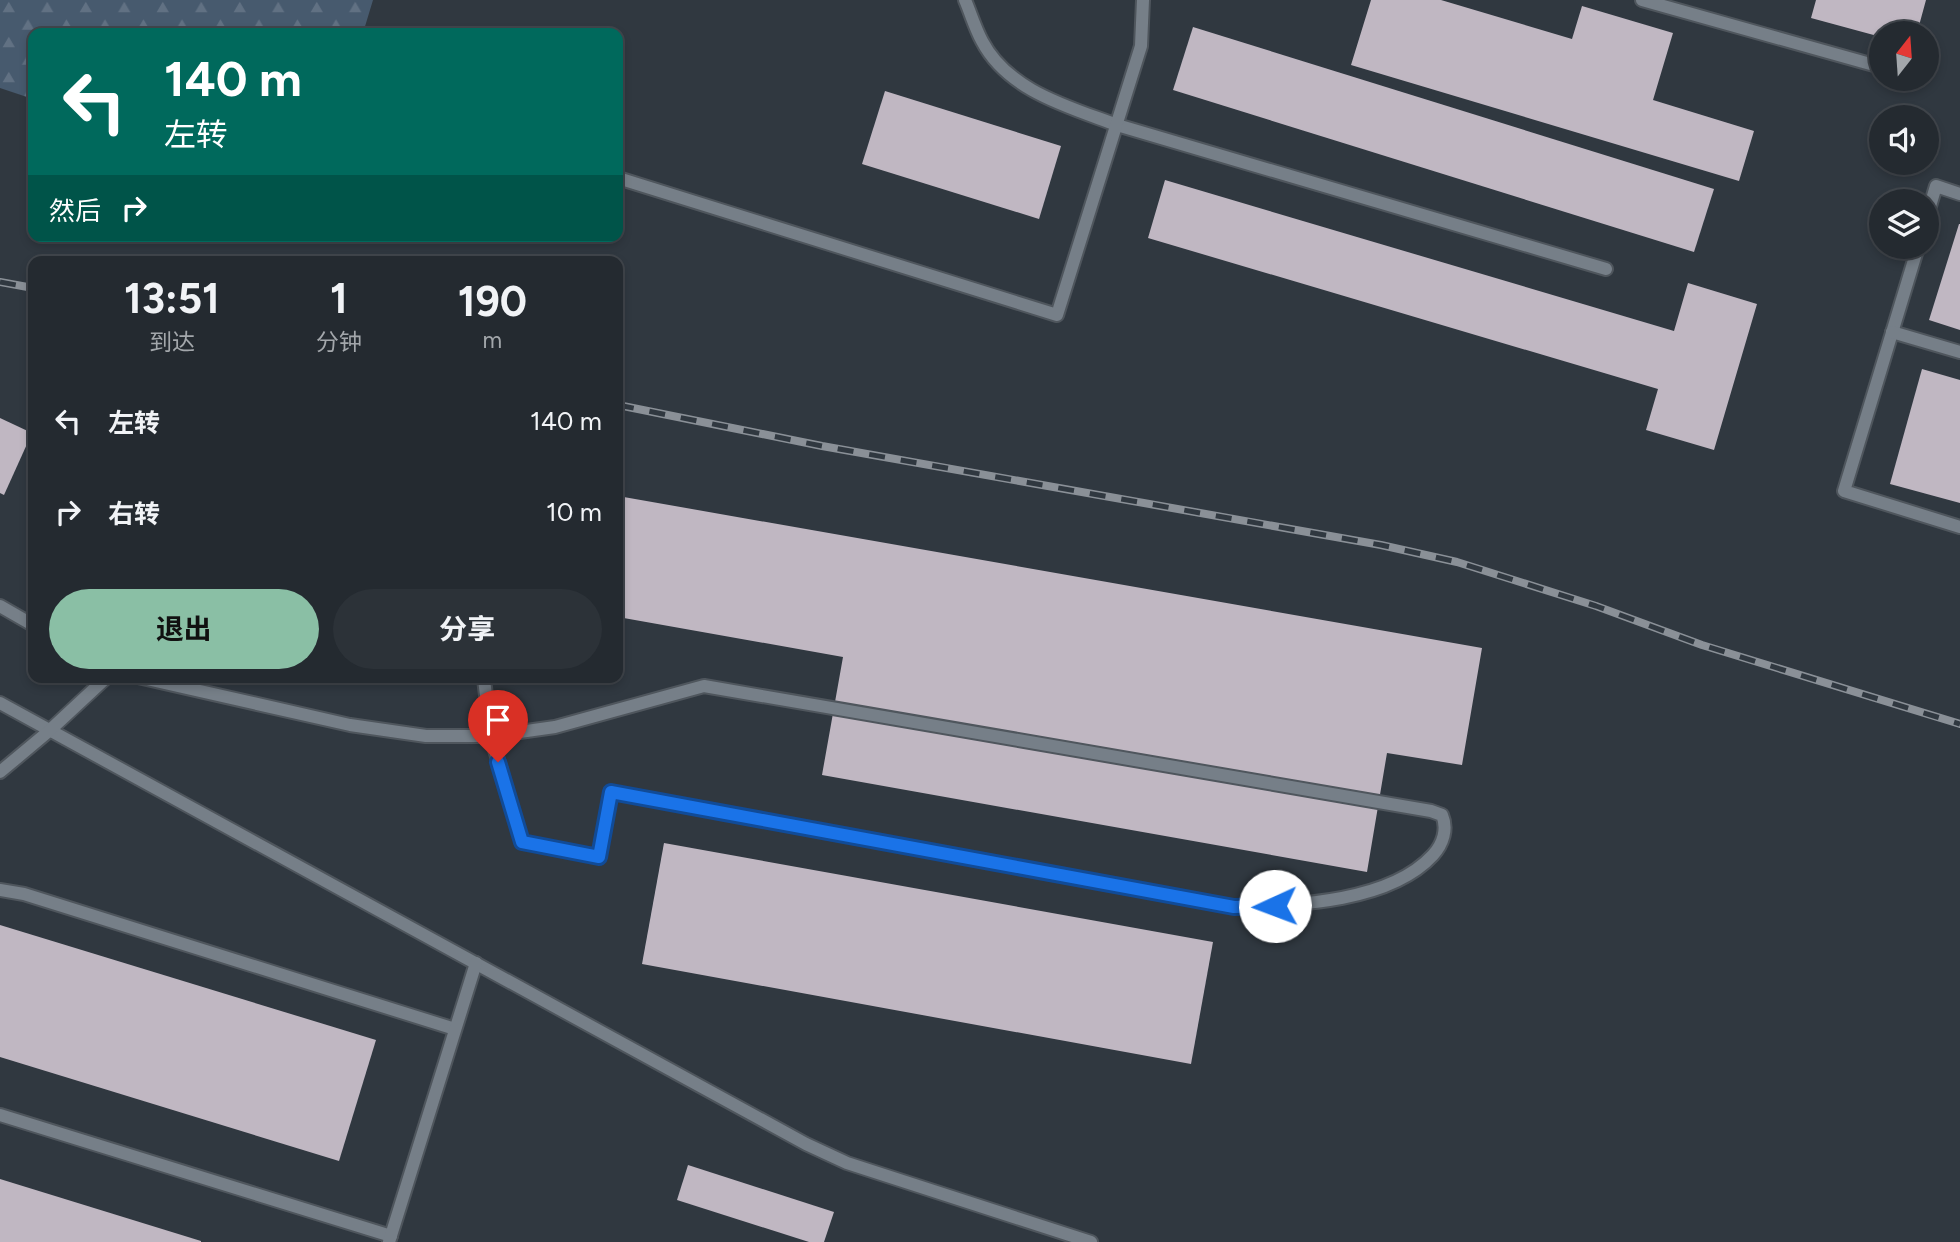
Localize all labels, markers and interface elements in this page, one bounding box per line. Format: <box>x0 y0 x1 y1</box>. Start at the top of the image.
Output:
north arrow <box>1869 21 1939 91</box>
map controls <box>1869 21 1939 259</box>
text: 140 m <box>164 49 302 108</box>
icon: left <box>49 56 140 147</box>
button: sound <box>1869 105 1939 175</box>
text: 左转 <box>164 116 228 154</box>
icon: right <box>115 189 153 227</box>
button: layers <box>1869 189 1939 259</box>
text: 然后 <box>49 195 101 227</box>
text: 13:51 <box>124 273 220 324</box>
text: 1 <box>330 273 348 324</box>
text: 190 <box>458 276 527 327</box>
text: m <box>483 326 502 354</box>
text: 到达 <box>149 328 195 356</box>
text: 分钟 <box>316 328 362 356</box>
icon: left <box>49 402 87 440</box>
text: 140 m <box>530 405 602 437</box>
text: 左转 <box>108 407 160 439</box>
icon: right <box>49 493 87 531</box>
text: 10 m <box>546 496 602 528</box>
text: 右转 <box>108 498 160 530</box>
button: 退出 <box>49 589 319 669</box>
button: 分享 <box>333 589 602 669</box>
pin <box>468 690 528 762</box>
icon: arrive <box>479 701 517 739</box>
position arrow <box>1238 869 1312 943</box>

